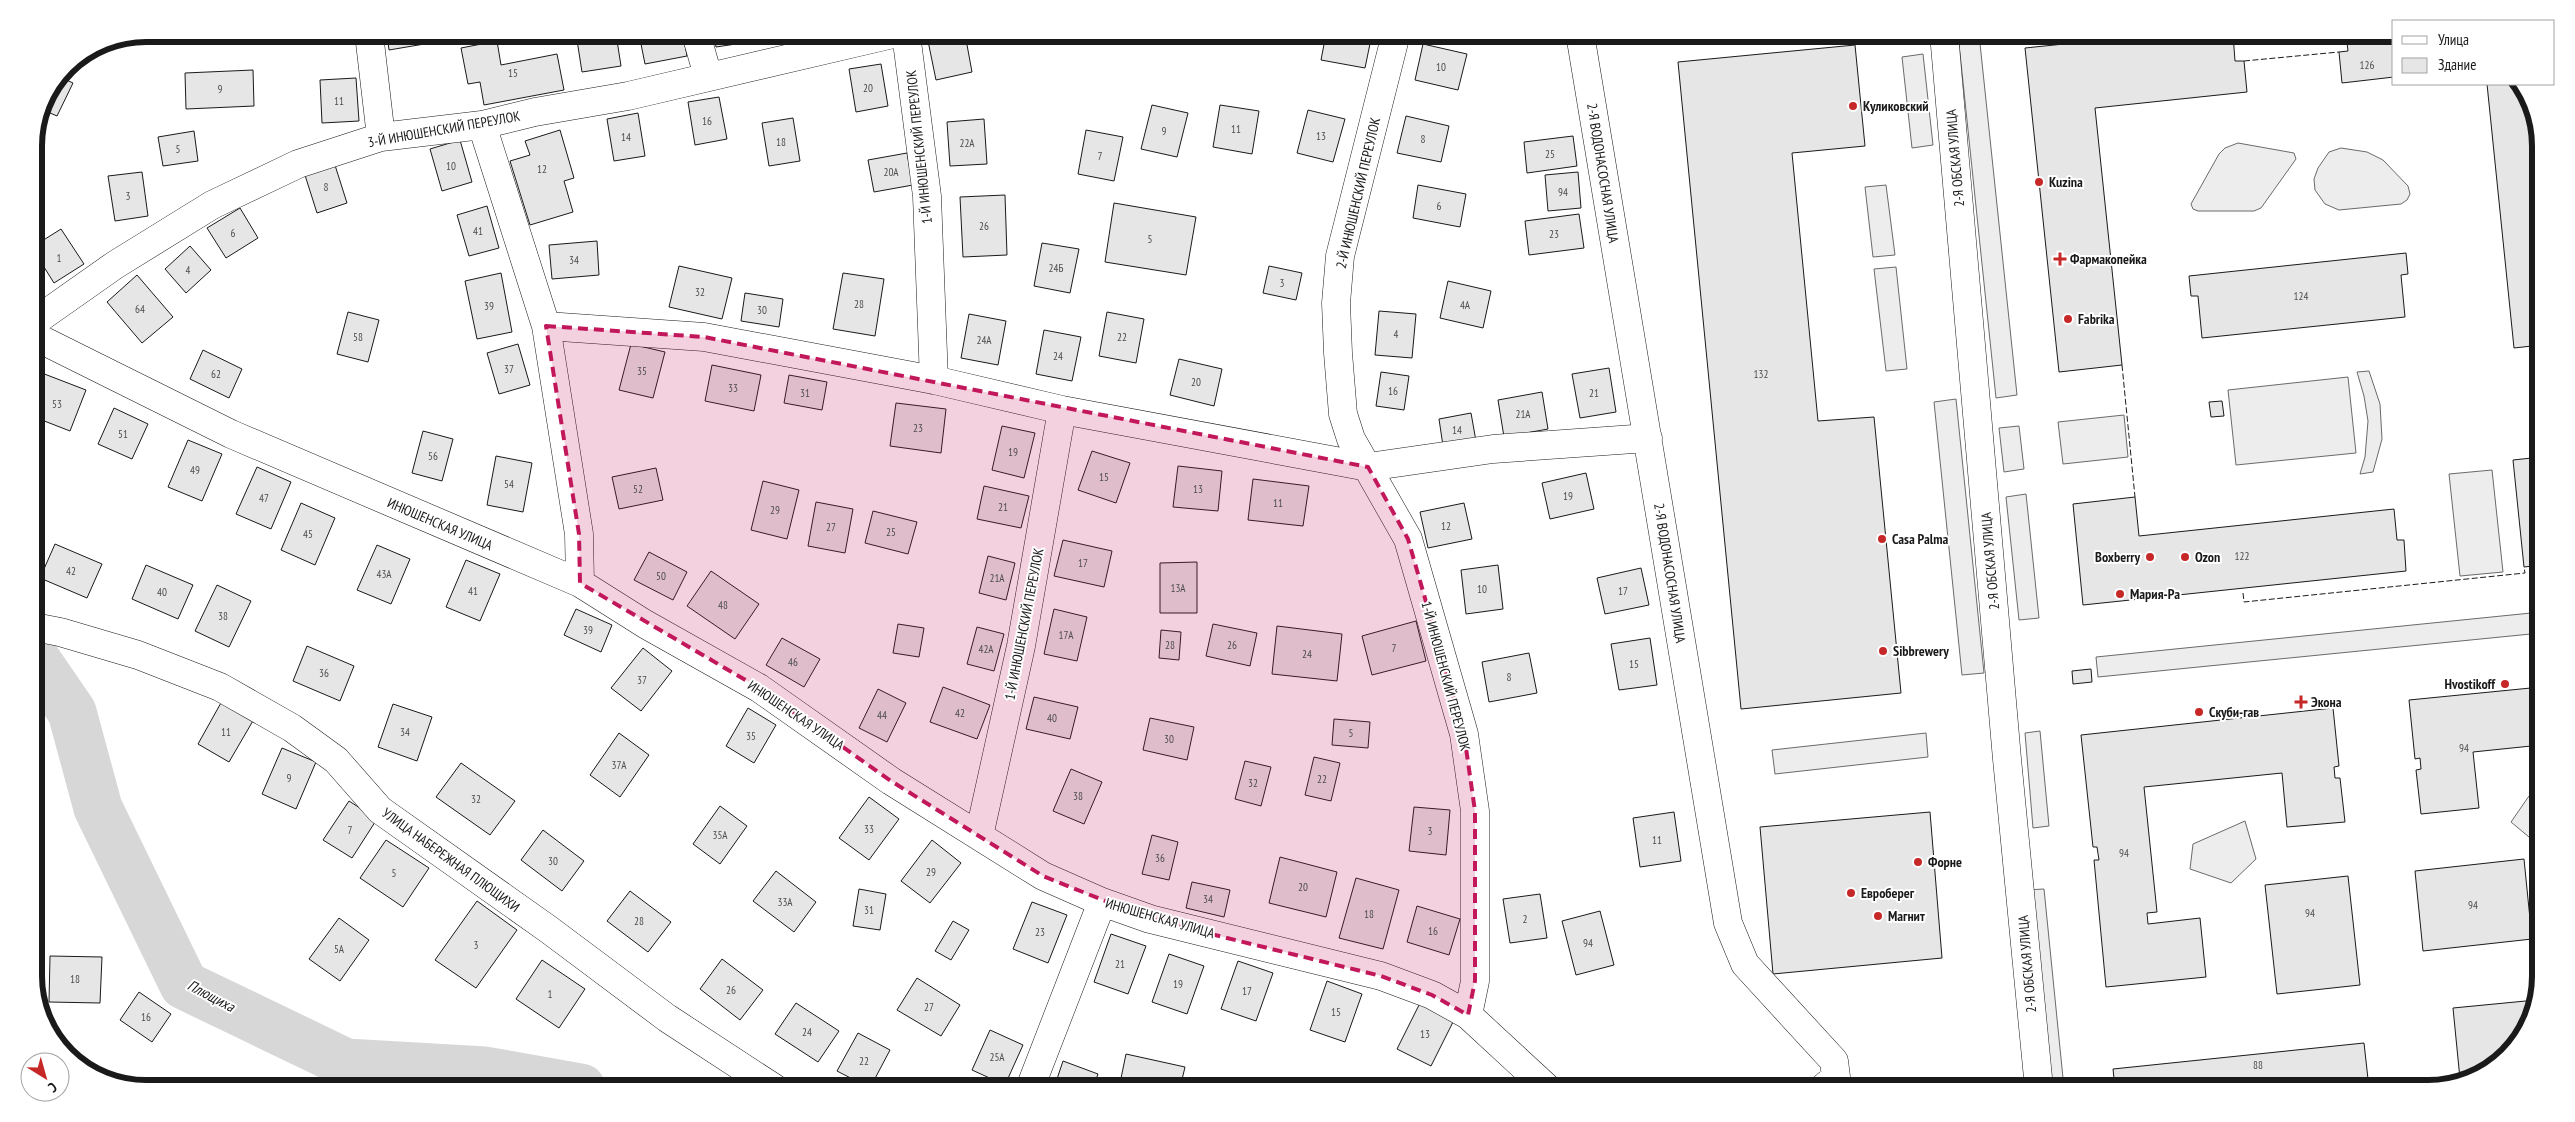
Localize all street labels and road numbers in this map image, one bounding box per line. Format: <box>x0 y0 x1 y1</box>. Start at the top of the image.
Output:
street label: 1-Й ИНЮШЕНСКИЙ ПЕРЕУЛОК <box>902 69 936 225</box>
street label: 2-Я ВОДОНАСОСНАЯ УЛИЦА <box>1583 102 1623 244</box>
street label: 3-Й ИНЮШЕНСКИЙ ПЕРЕУЛОК <box>366 107 522 151</box>
street label: 2-Я ОБСКАЯ УЛИЦА <box>1942 108 1968 208</box>
street label: 2-Й ИНЮШЕНСКИЙ ПЕРЕУЛОК <box>1332 116 1384 270</box>
street label: ИНЮШЕНСКАЯ УЛИЦА <box>385 494 496 554</box>
street label: 2-Я ВОДОНАСОСНАЯ УЛИЦА <box>1650 502 1690 644</box>
street label: 2-Я ОБСКАЯ УЛИЦА <box>1977 511 2003 611</box>
street label: 1-Й ИНЮШЕНСКИЙ ПЕРЕУЛОК <box>1000 546 1048 702</box>
street label: 1-Й ИНЮШЕНСКИЙ ПЕРЕУЛОК <box>1417 599 1475 753</box>
street label: ИНЮШЕНСКАЯ УЛИЦА <box>744 676 848 754</box>
street label: УЛИЦА НАБЕРЕЖНАЯ ПЛЮЩИХИ <box>379 804 523 916</box>
street label: ИНЮШЕНСКАЯ УЛИЦА <box>1103 894 1217 942</box>
street label: 2-Я ОБСКАЯ УЛИЦА <box>2014 914 2040 1014</box>

